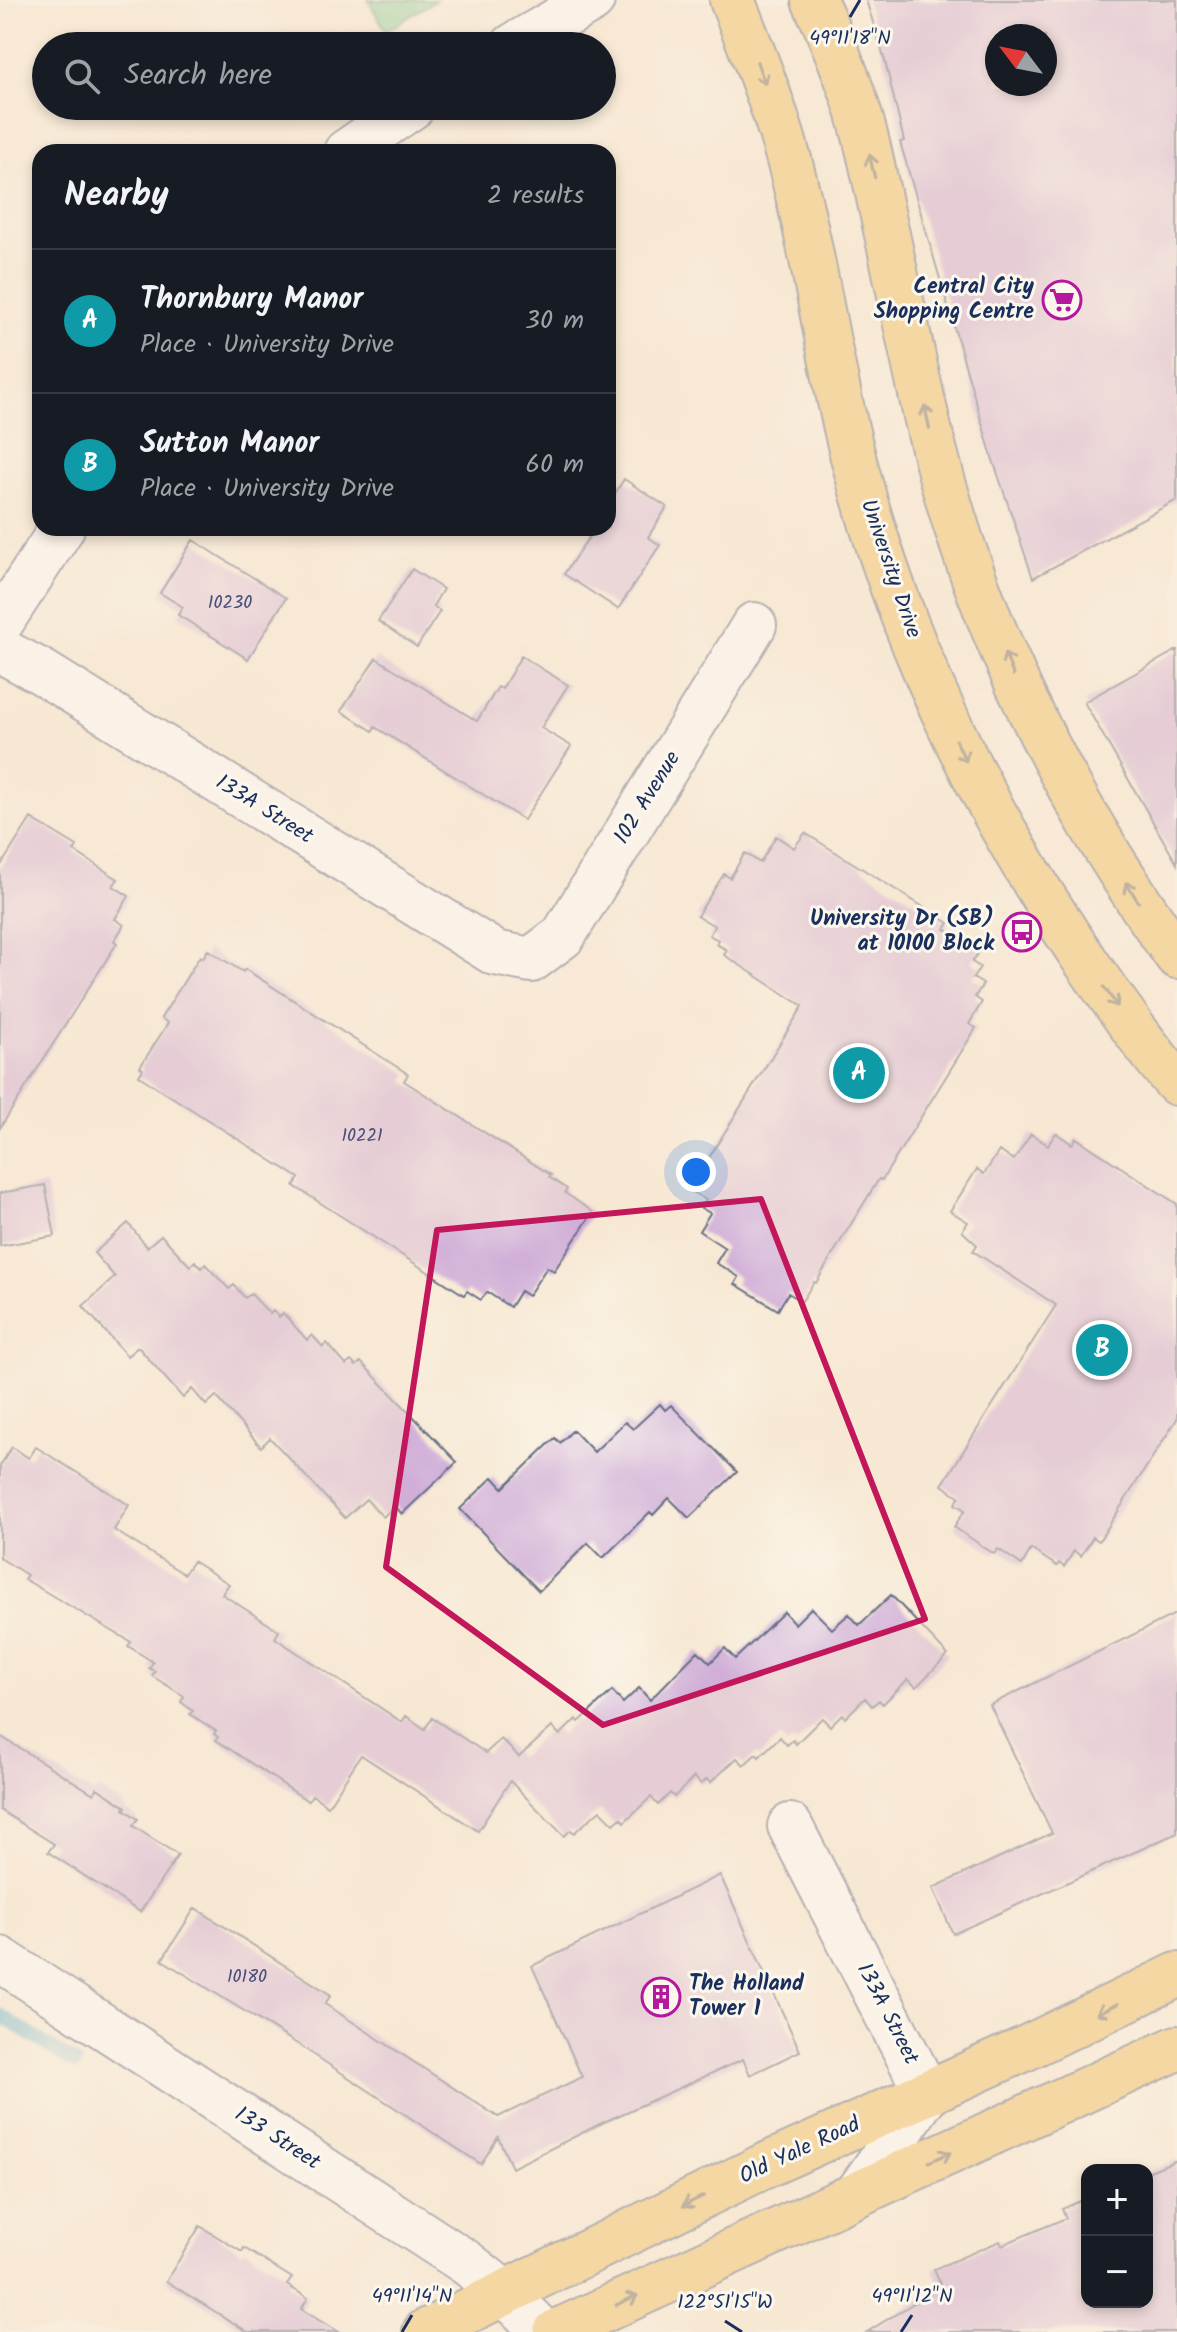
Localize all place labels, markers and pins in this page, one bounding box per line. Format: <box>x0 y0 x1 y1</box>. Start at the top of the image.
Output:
place label: Central City Shopping Centre <box>874 270 1035 330</box>
supermarket icon: Central City Shopping Centre <box>1041 279 1083 321</box>
place label: University Dr (SB) at 10100 Block <box>810 902 995 962</box>
bus stop icon: University Dr (SB) at 10100 Block <box>1001 911 1043 953</box>
pin: A <box>833 1043 885 1103</box>
pin: B <box>1076 1320 1128 1380</box>
place label: The Holland Tower 1 <box>689 1967 805 2027</box>
building icon: The Holland Tower 1 <box>640 1976 682 2018</box>

